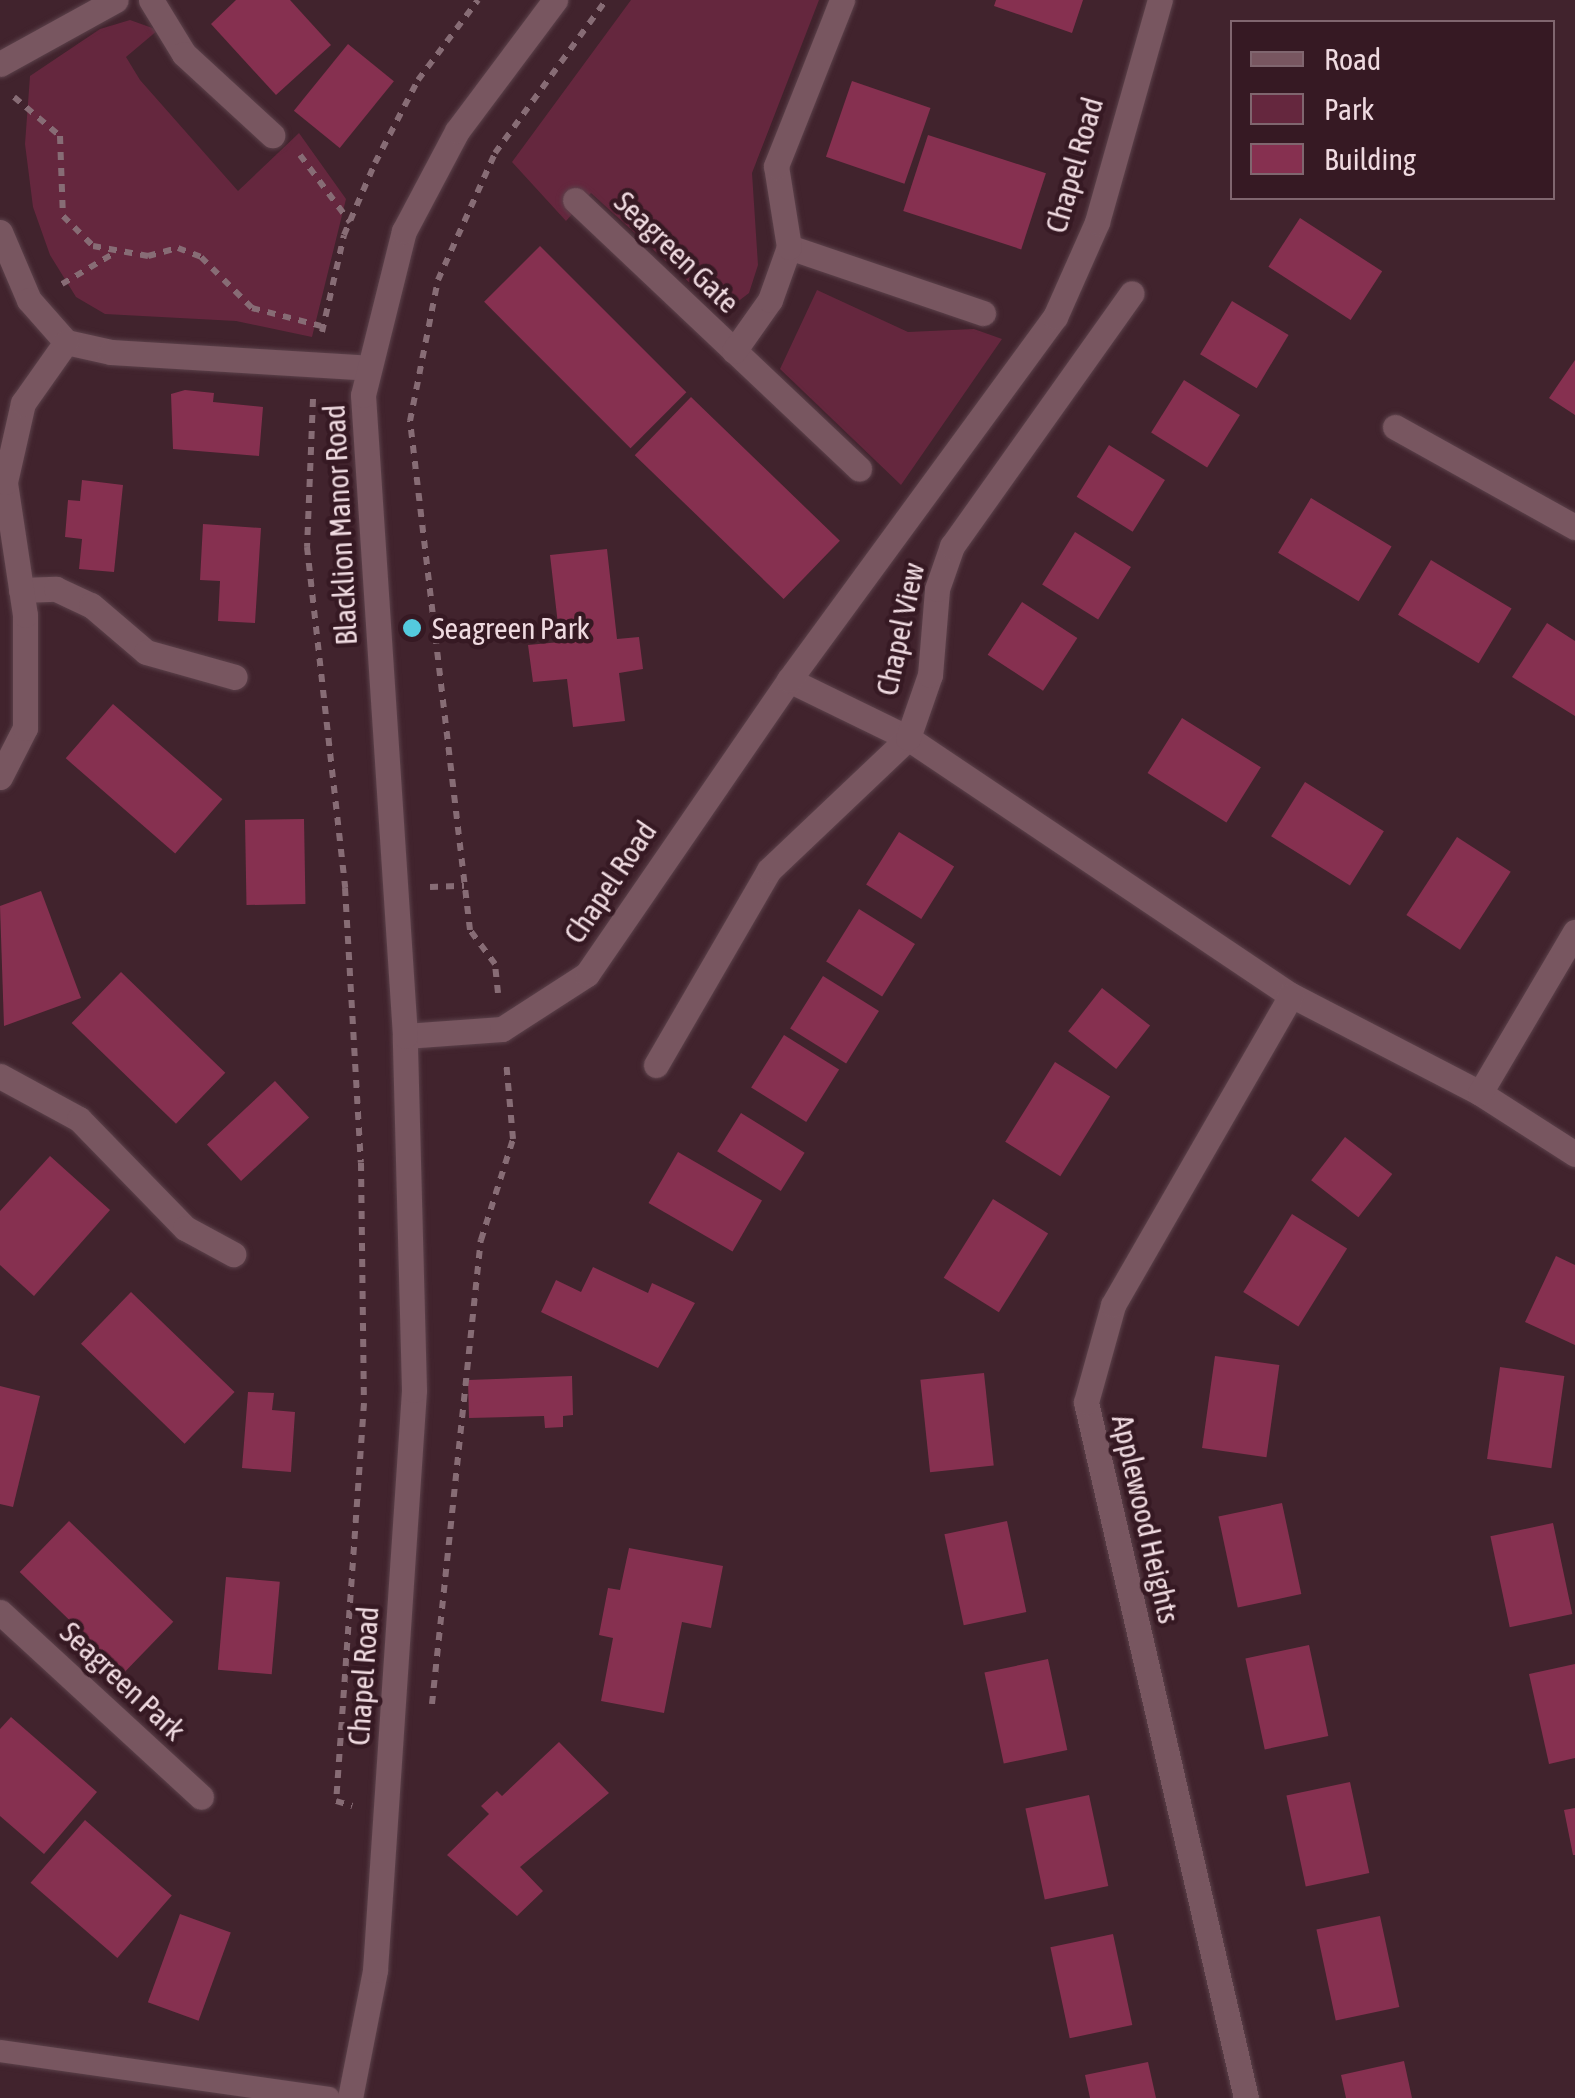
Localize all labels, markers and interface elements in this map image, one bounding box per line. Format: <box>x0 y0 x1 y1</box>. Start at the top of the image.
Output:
legend <box>1230 20 1555 200</box>
text: Road <box>1324 42 1381 76</box>
text: Park <box>1324 92 1374 126</box>
street label: Chapel Road <box>1038 93 1110 237</box>
text: Building <box>1324 142 1416 176</box>
street label: Seagreen Gate <box>607 184 747 320</box>
street label: Blacklion Manor Road <box>316 404 364 646</box>
street label: Chapel View <box>868 559 932 699</box>
place label: Seagreen Park <box>432 610 590 646</box>
marker: Seagreen Park <box>401 617 423 639</box>
street label: Chapel Road <box>556 814 664 950</box>
street label: Applewood Heights <box>1105 1411 1187 1627</box>
street label: Chapel Road <box>340 1605 386 1747</box>
street label: Seagreen Park <box>53 1614 193 1748</box>

